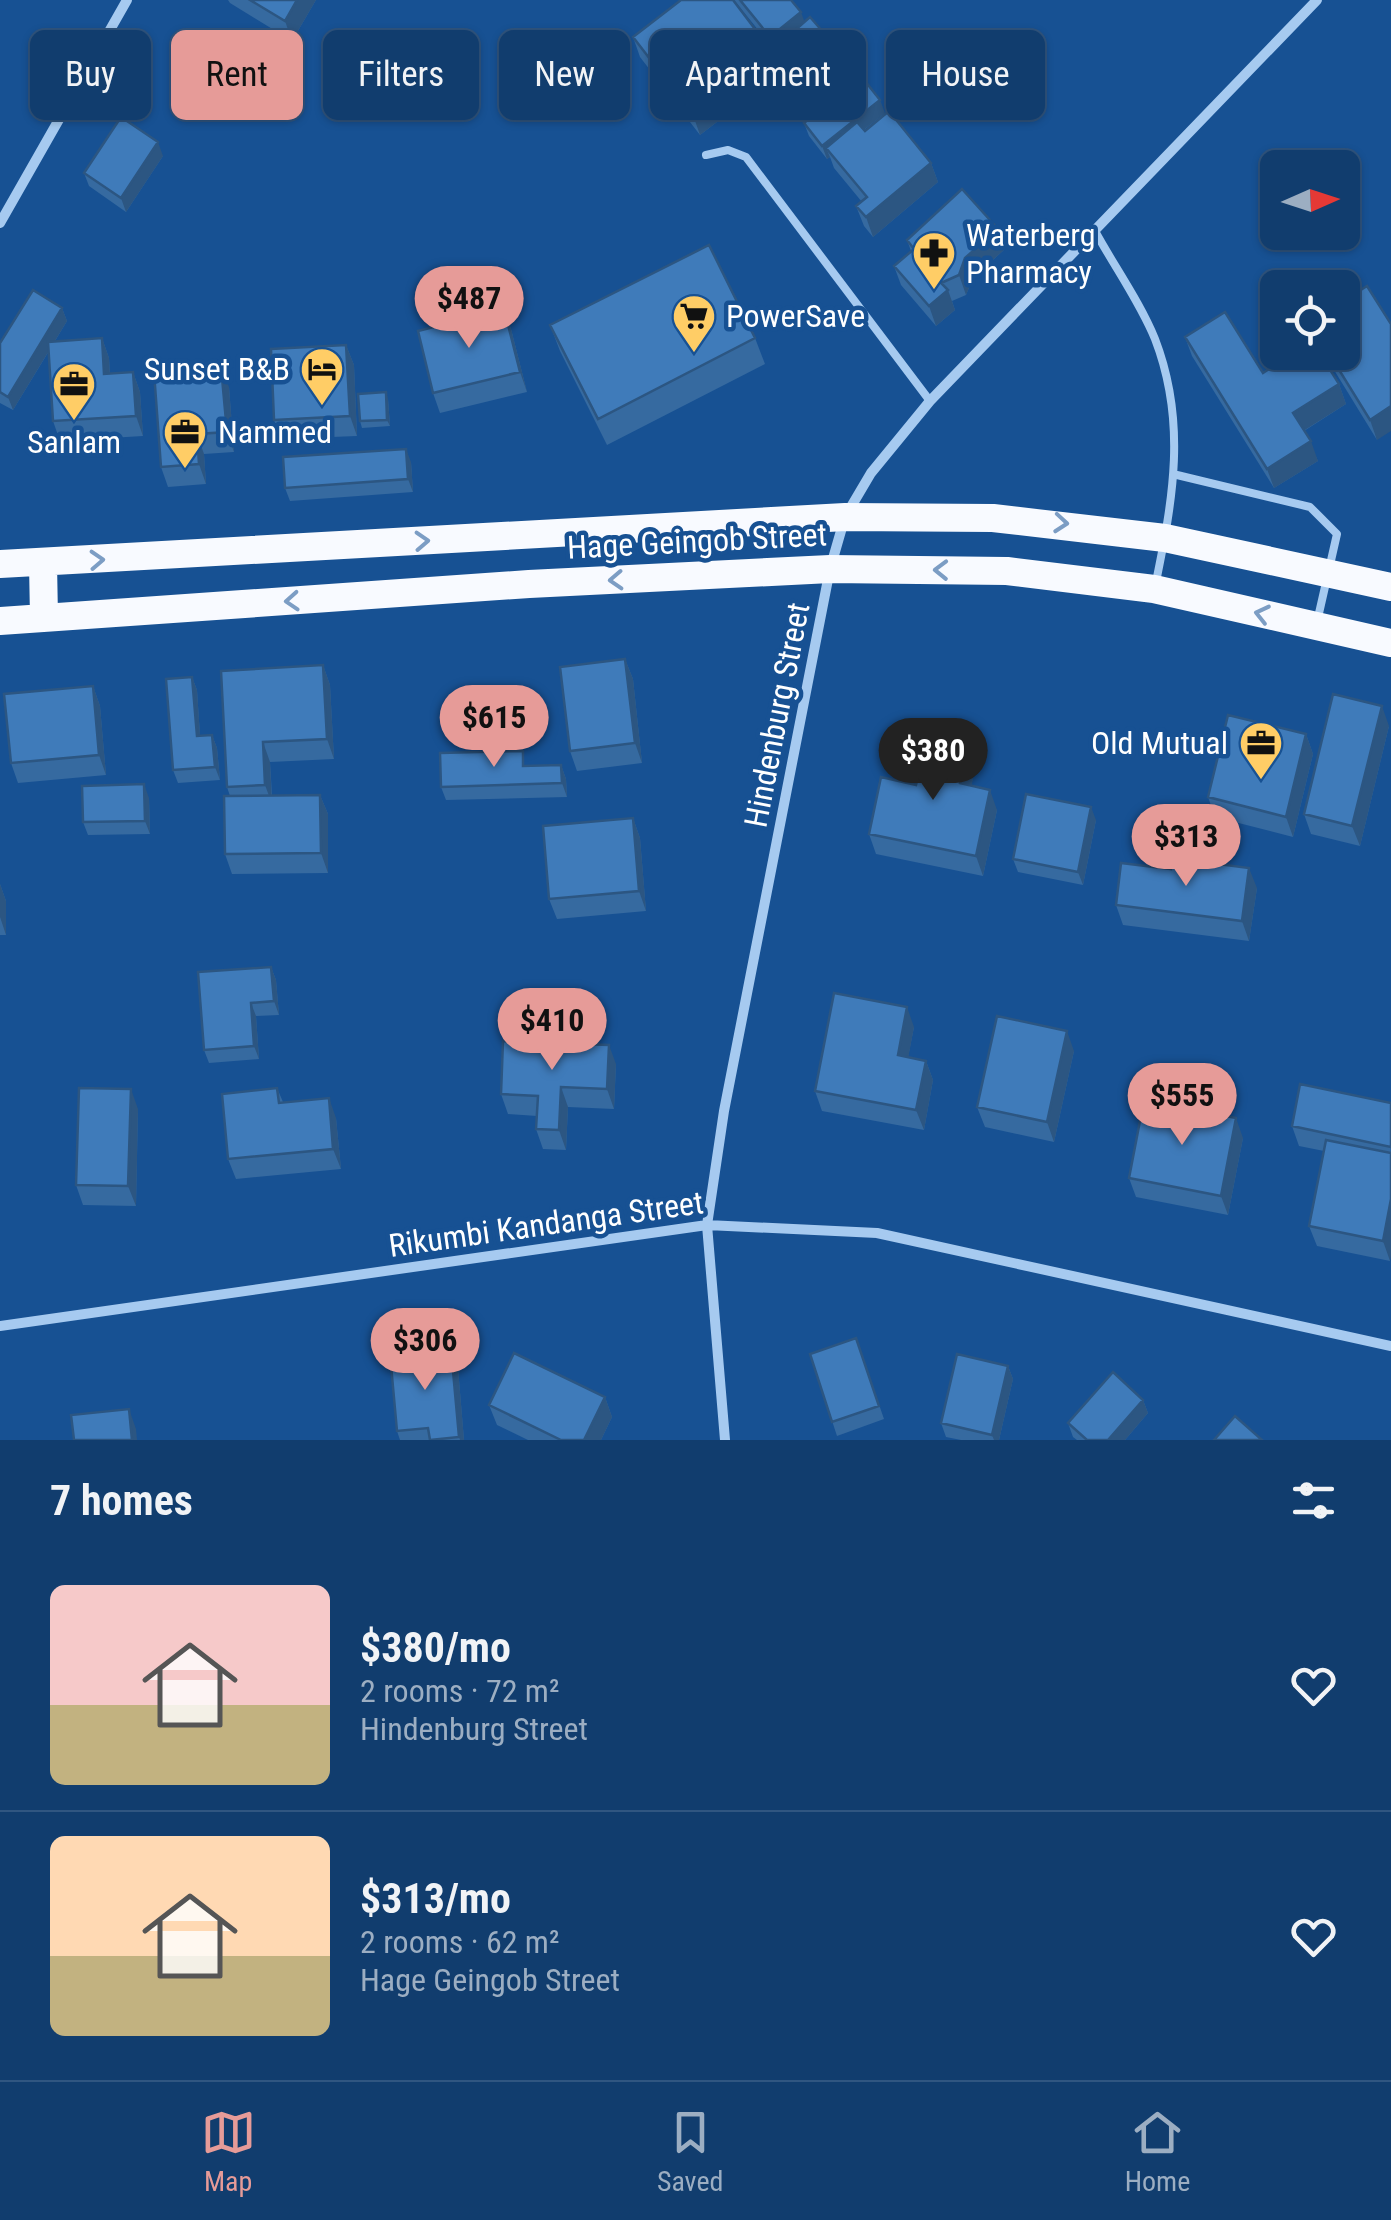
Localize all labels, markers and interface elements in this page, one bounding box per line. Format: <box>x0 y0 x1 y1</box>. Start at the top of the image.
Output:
chip: Buy <box>30 30 151 120</box>
chip: Rent <box>171 30 303 120</box>
chip: Filters <box>323 30 479 120</box>
chip: New <box>499 30 630 120</box>
chip: Apartment <box>650 30 866 120</box>
chip: House <box>886 30 1045 120</box>
north arrow <box>1260 150 1360 250</box>
map controls <box>1260 150 1360 370</box>
place label: Waterberg Pharmacy <box>966 216 1095 291</box>
pharmacy icon: Waterberg Pharmacy <box>911 230 957 291</box>
pin: $487 <box>410 266 528 351</box>
button: locate <box>1260 270 1360 370</box>
text: $487 <box>437 279 501 317</box>
supermarket icon: PowerSave <box>671 293 717 354</box>
place label: PowerSave <box>726 297 865 335</box>
hotel icon: Sunset B&B <box>299 346 345 407</box>
place label: Sunset B&B <box>144 350 290 388</box>
office icon: Sanlam <box>51 361 97 422</box>
office icon: Nammed <box>162 409 208 470</box>
place label: Nammed <box>218 413 332 451</box>
place label: Sanlam <box>27 423 121 461</box>
one-way arrow <box>1053 512 1069 534</box>
street label: Hage Geingob Street <box>566 515 828 567</box>
one-way arrow <box>414 531 430 552</box>
one-way arrow <box>90 550 106 571</box>
one-way arrow <box>932 559 948 581</box>
one-way arrow <box>608 569 624 590</box>
one-way arrow <box>283 589 299 611</box>
street label: Hindenburg Street <box>737 600 817 830</box>
one-way arrow <box>1254 604 1271 625</box>
pin: $615 <box>435 685 553 770</box>
text: $615 <box>462 698 526 736</box>
pin: $380 <box>874 718 992 803</box>
office icon: Old Mutual <box>1238 720 1284 781</box>
place label: Old Mutual <box>1091 724 1228 762</box>
text: $380 <box>901 731 965 769</box>
pin: $313 <box>1127 804 1245 889</box>
text: $313 <box>1154 817 1218 855</box>
pin: $410 <box>493 988 611 1073</box>
text: $410 <box>520 1001 584 1039</box>
pin: $555 <box>1123 1063 1241 1148</box>
text: $555 <box>1150 1076 1214 1114</box>
street label: Rikumbi Kandanga Street <box>386 1183 706 1265</box>
pin: $306 <box>366 1308 484 1393</box>
text: $306 <box>393 1321 457 1359</box>
icon: filters <box>1286 1473 1341 1528</box>
text: 7 homes <box>50 1476 193 1525</box>
text: $380/mo <box>360 1623 511 1672</box>
icon: home <box>130 1625 250 1745</box>
icon: heart <box>1286 1658 1341 1713</box>
text: 2 rooms · 72 m² <box>360 1672 559 1710</box>
text: Hindenburg Street <box>360 1710 588 1748</box>
text: $313/mo <box>360 1874 511 1923</box>
icon: home <box>130 1876 250 1996</box>
icon: heart <box>1286 1909 1341 1964</box>
text: 2 rooms · 62 m² <box>360 1923 559 1961</box>
text: Hage Geingob Street <box>360 1961 620 1999</box>
tab: Map <box>201 2105 256 2198</box>
tab: Saved <box>657 2105 723 2198</box>
tab: Home <box>1125 2105 1190 2198</box>

